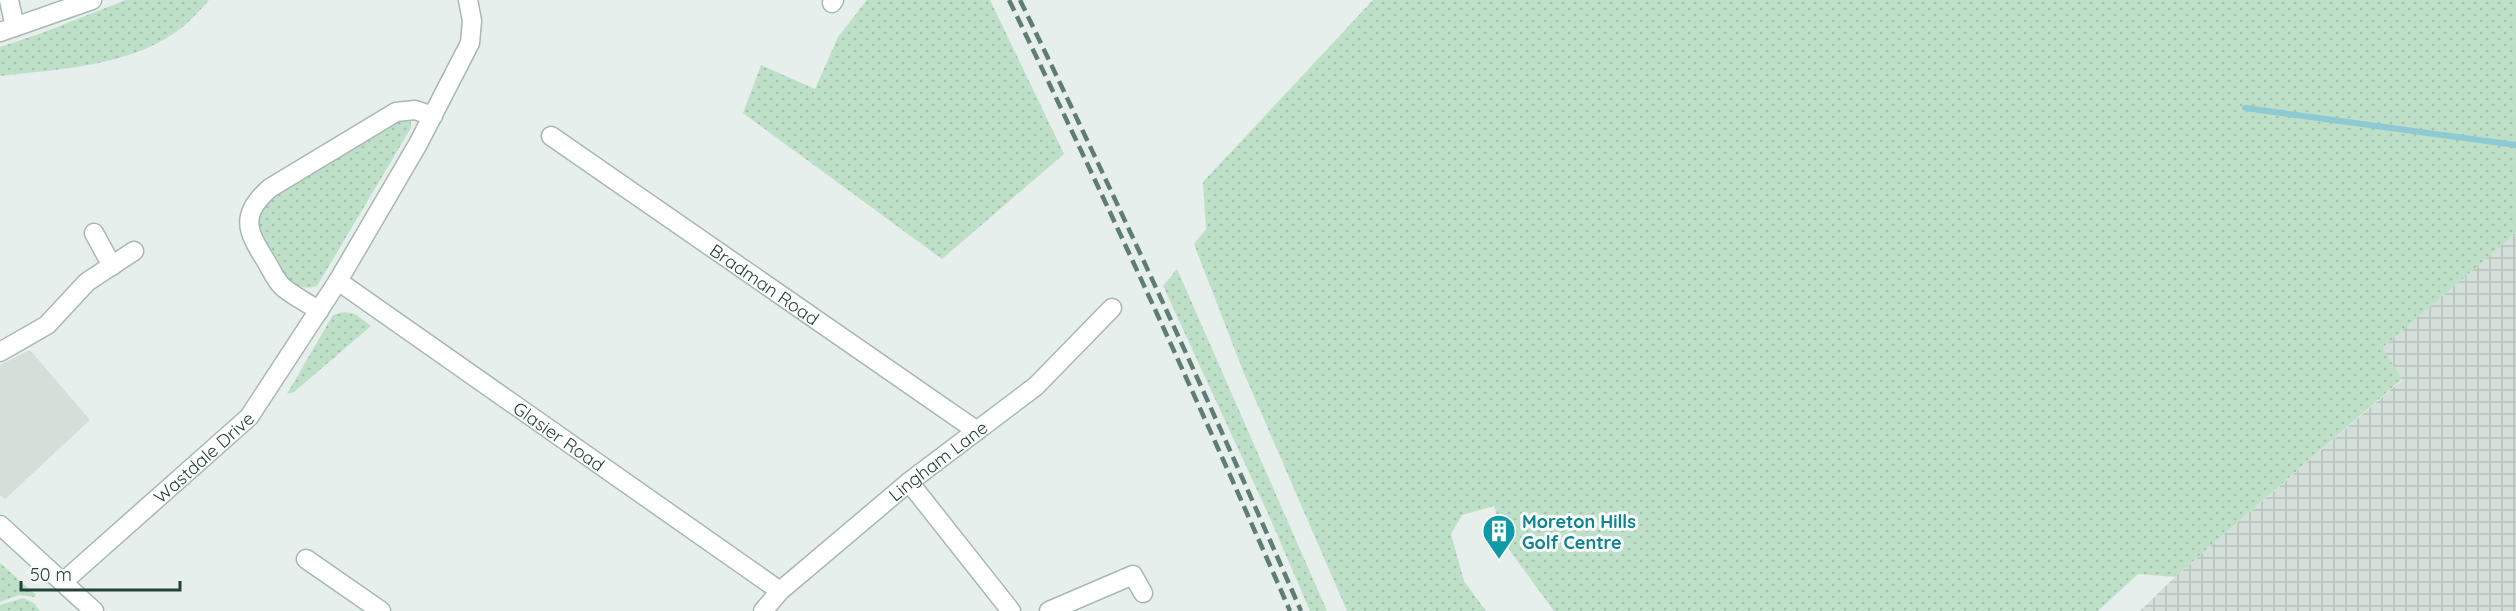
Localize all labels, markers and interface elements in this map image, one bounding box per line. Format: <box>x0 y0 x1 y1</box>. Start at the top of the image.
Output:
street label: Bradman Road <box>706 238 824 330</box>
street label: Glasier Road <box>509 396 609 476</box>
street label: Wastdale Drive <box>149 407 259 508</box>
street label: Lingham Lane <box>884 415 992 506</box>
place label: Moreton Hills Golf Centre <box>1522 510 1636 554</box>
building icon: Moreton Hills Golf Centre <box>1481 513 1517 560</box>
scale bar <box>21 554 180 592</box>
text: 50 m <box>30 563 72 586</box>

